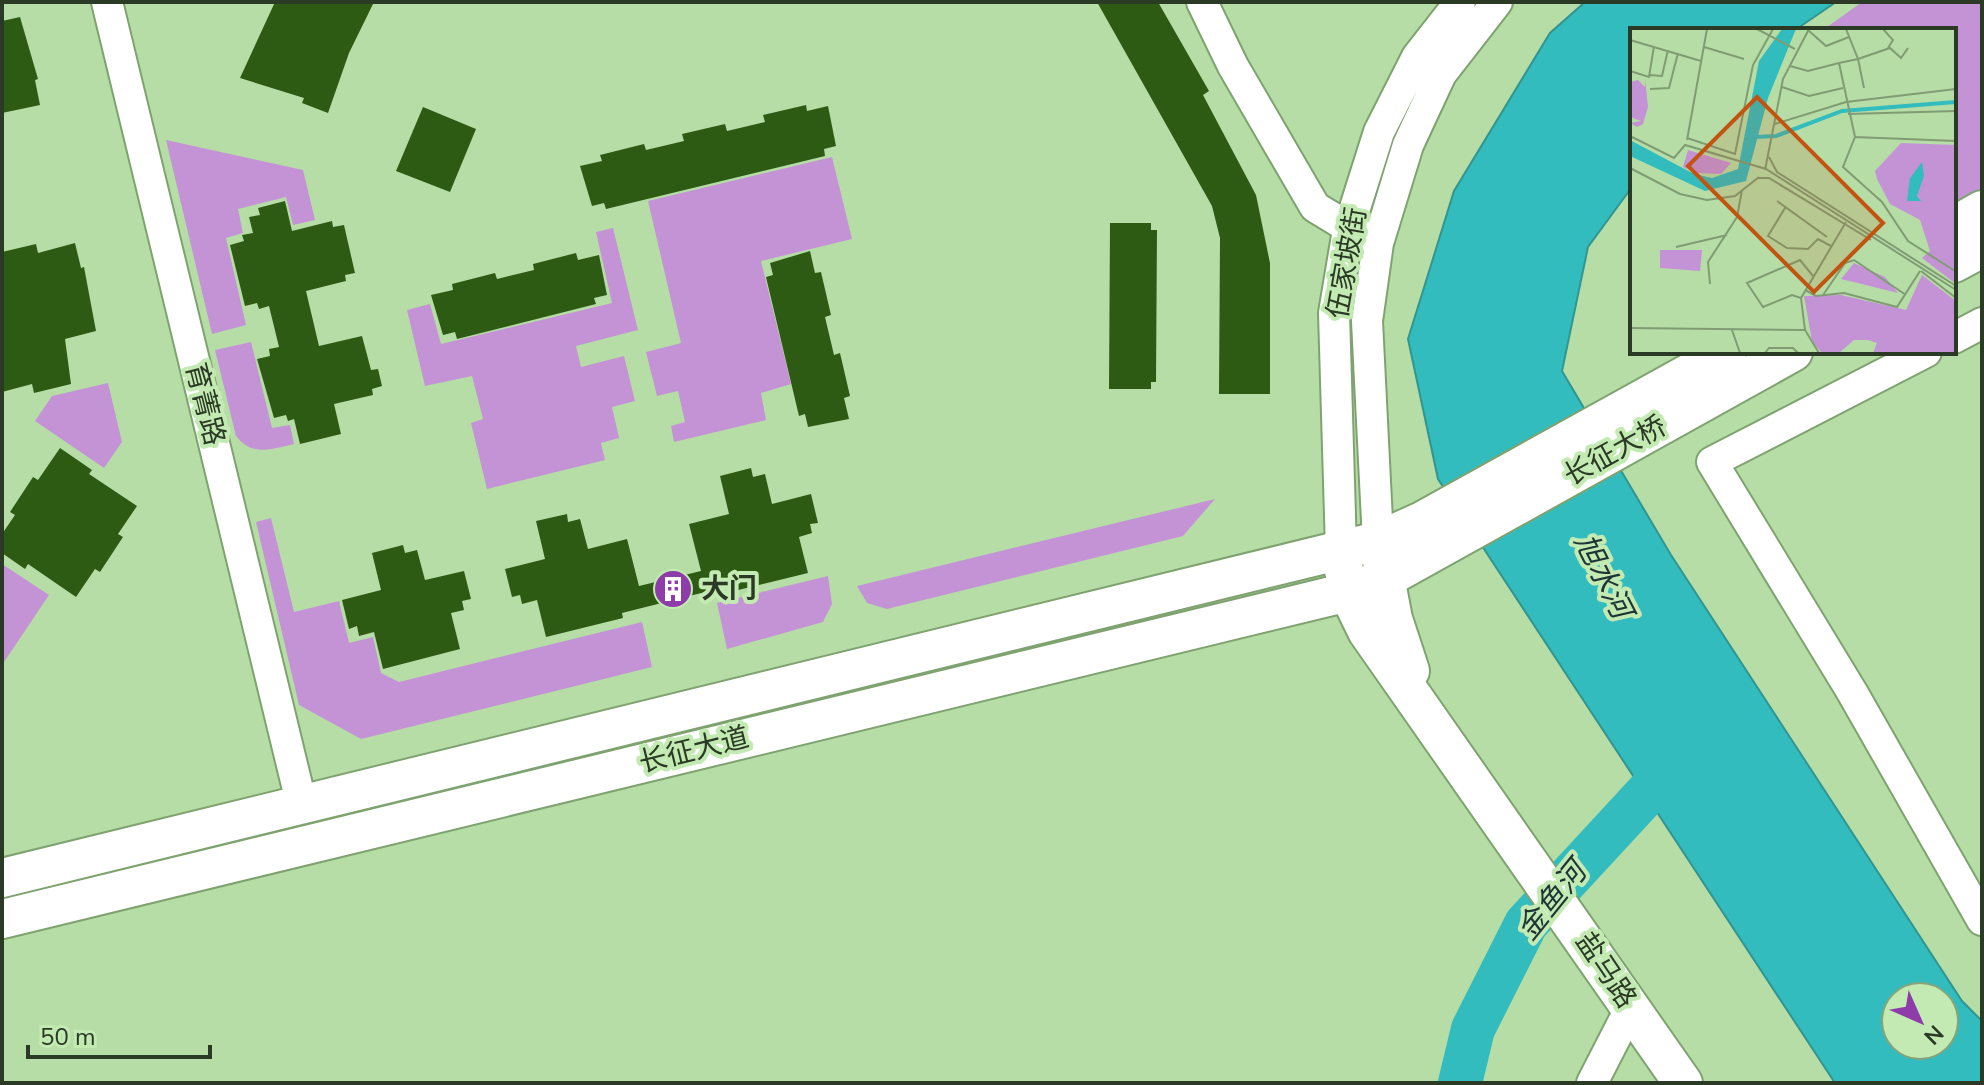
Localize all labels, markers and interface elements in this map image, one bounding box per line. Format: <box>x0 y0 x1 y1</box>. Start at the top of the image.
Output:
inset map <box>1630 28 1956 354</box>
street label: 伍家坡街 <box>1319 205 1375 321</box>
street label: 育菁路 <box>176 359 234 449</box>
street label: 长征大桥 <box>1557 407 1673 495</box>
water label: 旭水河 <box>1564 527 1644 630</box>
building icon: 大门 <box>652 568 694 610</box>
place label: 大门 <box>701 570 757 608</box>
street label: 长征大道 <box>635 718 753 782</box>
water label: 金鱼河 <box>1508 849 1599 949</box>
street label: 盐马路 <box>1567 925 1645 1015</box>
north arrow <box>1880 981 1960 1061</box>
scale bar <box>28 1009 210 1059</box>
text: N <box>1917 1018 1950 1051</box>
text: 50 m <box>40 1021 96 1053</box>

